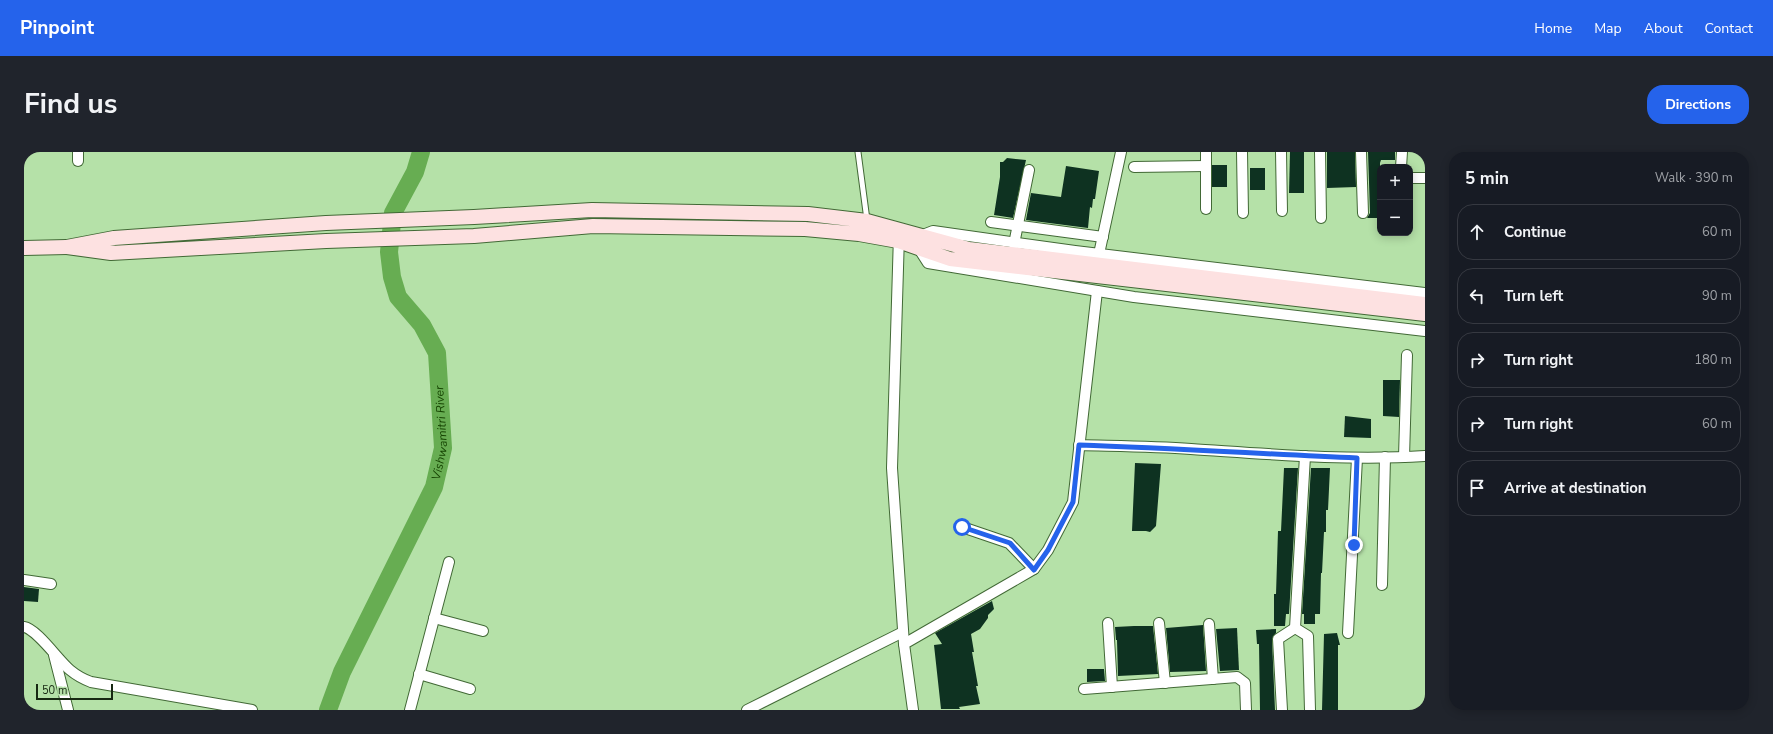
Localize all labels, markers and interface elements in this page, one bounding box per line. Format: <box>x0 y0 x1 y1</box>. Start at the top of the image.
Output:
text: Pinpoint <box>20 15 94 41</box>
text: Home <box>1534 19 1572 38</box>
text: Map <box>1594 19 1622 38</box>
text: About <box>1644 19 1683 38</box>
text: Contact <box>1705 19 1753 38</box>
text: Find us <box>24 85 118 123</box>
button: Directions <box>1647 85 1749 124</box>
map controls <box>1377 164 1413 236</box>
button: + <box>1377 164 1413 200</box>
text: 5 min <box>1465 167 1509 190</box>
text: Walk · 390 m <box>1655 169 1733 187</box>
button: − <box>1377 200 1413 236</box>
icon: ahead <box>1466 221 1488 243</box>
text: Continue <box>1504 222 1566 242</box>
text: 60 m <box>1702 223 1732 241</box>
icon: left <box>1466 285 1488 307</box>
text: Turn left <box>1504 286 1563 306</box>
text: 90 m <box>1702 287 1732 305</box>
icon: right <box>1466 349 1488 371</box>
text: Turn right <box>1504 350 1573 370</box>
text: 180 m <box>1694 351 1732 369</box>
water label: Vishwamitri River <box>428 385 451 482</box>
icon: right <box>1466 413 1488 435</box>
text: Turn right <box>1504 414 1573 434</box>
text: 60 m <box>1702 415 1732 433</box>
icon: arrive <box>1466 477 1488 499</box>
text: Arrive at destination <box>1504 478 1647 498</box>
route start <box>953 518 971 536</box>
route end <box>1345 536 1363 554</box>
scale bar <box>36 682 113 701</box>
text: 50 m <box>42 683 67 698</box>

